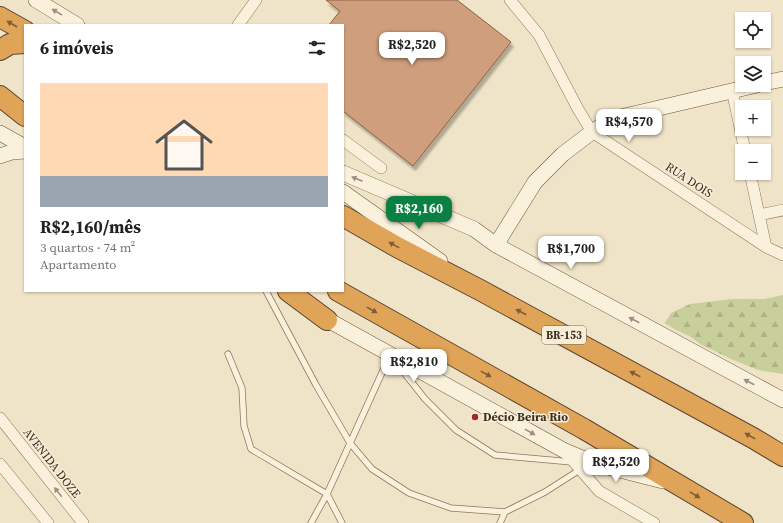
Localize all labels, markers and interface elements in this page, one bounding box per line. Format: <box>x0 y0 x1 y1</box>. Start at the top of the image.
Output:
one-way arrow <box>51 9 63 16</box>
map controls <box>735 12 771 180</box>
button: locate <box>735 12 771 48</box>
one-way arrow <box>7 20 18 27</box>
pin: R$2,520 <box>375 32 449 66</box>
text: 6 imóveis <box>40 36 114 60</box>
text: R$2,520 <box>388 36 436 53</box>
icon: filters <box>306 37 328 59</box>
button: layers <box>735 56 771 92</box>
button: + <box>735 100 771 136</box>
icon: home <box>148 109 220 181</box>
pin: R$4,570 <box>592 109 666 143</box>
text: R$4,570 <box>605 113 653 130</box>
button: − <box>735 144 771 180</box>
street label: RUA DOIS <box>662 159 716 201</box>
one-way arrow <box>351 176 362 182</box>
pin: R$2,160 <box>382 196 456 230</box>
text: R$2,160 <box>395 200 443 217</box>
text: R$2,160/mês <box>40 215 141 239</box>
pin: R$1,700 <box>534 236 608 270</box>
text: 3 quartos · 74 m² <box>40 239 135 256</box>
text: R$1,700 <box>547 240 595 257</box>
one-way arrow <box>388 242 400 249</box>
text: Apartamento <box>40 256 116 273</box>
one-way arrow <box>366 307 378 314</box>
one-way arrow <box>515 309 527 316</box>
one-way arrow <box>628 317 640 323</box>
road number: BR-153 <box>542 326 586 344</box>
pin: R$2,810 <box>377 349 451 383</box>
text: R$2,810 <box>390 353 438 370</box>
one-way arrow <box>480 370 492 377</box>
one-way arrow <box>630 371 641 378</box>
one-way arrow <box>743 378 755 385</box>
place label: Décio Beira Rio <box>483 409 568 425</box>
marker: Décio Beira Rio <box>470 412 480 422</box>
street label: AVENIDA DOZE <box>20 425 84 501</box>
one-way arrow <box>524 429 536 436</box>
one-way arrow <box>744 433 756 440</box>
pin: R$2,520 <box>579 449 653 483</box>
text: R$2,520 <box>592 453 640 470</box>
one-way arrow <box>54 487 63 498</box>
one-way arrow <box>689 491 701 498</box>

